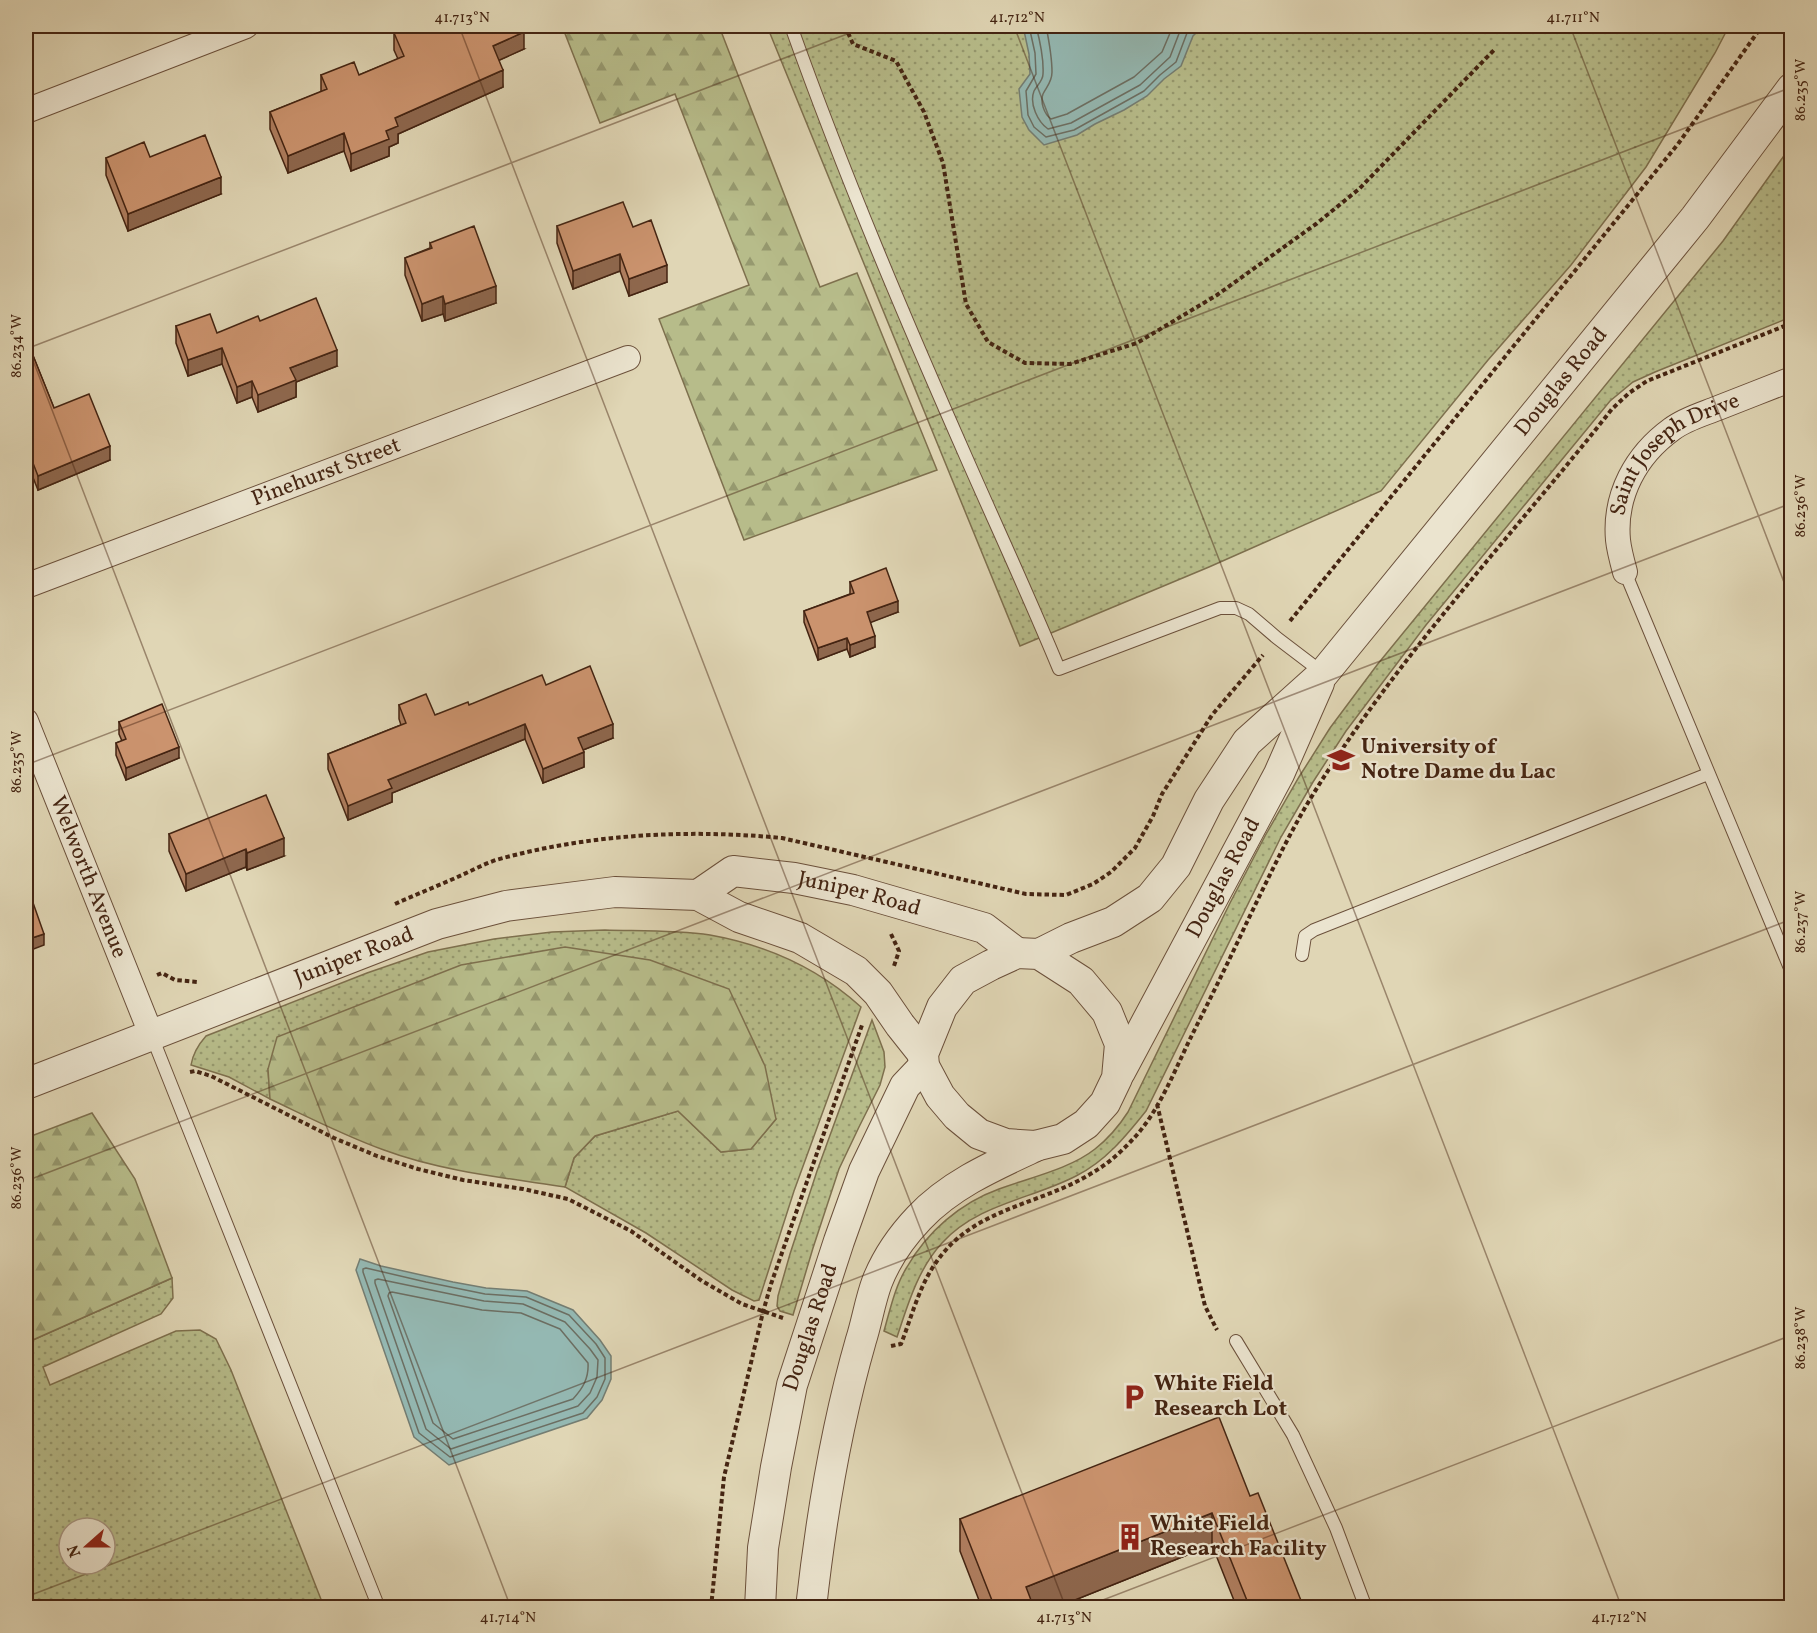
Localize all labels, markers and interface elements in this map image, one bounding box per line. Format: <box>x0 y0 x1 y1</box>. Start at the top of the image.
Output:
text: 41.713°N <box>434 8 490 29</box>
text: 41.712°N <box>989 8 1045 29</box>
text: 41.711°N <box>1546 8 1600 29</box>
text: 86.235°W <box>1791 59 1812 121</box>
text: 86.234°W <box>7 314 28 378</box>
street label: Douglas Road <box>1507 321 1615 443</box>
street label: Saint Joseph Drive <box>1603 385 1744 518</box>
street label: Pinehurst Street <box>247 430 405 515</box>
text: 86.236°W <box>1791 474 1812 538</box>
text: 86.235°W <box>7 731 28 793</box>
place label: University of Notre Dame du Lac <box>1361 732 1555 788</box>
school or university icon: University of Notre Dame du Lac <box>1326 745 1356 775</box>
street label: Welworth Avenue <box>42 791 135 963</box>
street label: Douglas Road <box>1179 812 1268 944</box>
street label: Juniper Road <box>795 864 924 924</box>
text: 86.237°W <box>1791 891 1812 953</box>
street label: Juniper Road <box>290 919 418 994</box>
text: 86.236°W <box>7 1146 28 1210</box>
street label: Douglas Road <box>775 1260 846 1395</box>
text: 86.238°W <box>1791 1306 1812 1370</box>
place label: White Field Research Lot <box>1154 1369 1287 1425</box>
parking icon: White Field Research Lot <box>1119 1382 1149 1412</box>
place label: White Field Research Facility <box>1150 1509 1327 1565</box>
north arrow <box>57 1516 117 1576</box>
building icon: White Field Research Facility <box>1115 1522 1145 1552</box>
text: N <box>62 1541 87 1560</box>
text: 41.714°N <box>480 1608 536 1629</box>
text: 41.713°N <box>1036 1608 1092 1629</box>
text: 41.712°N <box>1591 1608 1647 1629</box>

